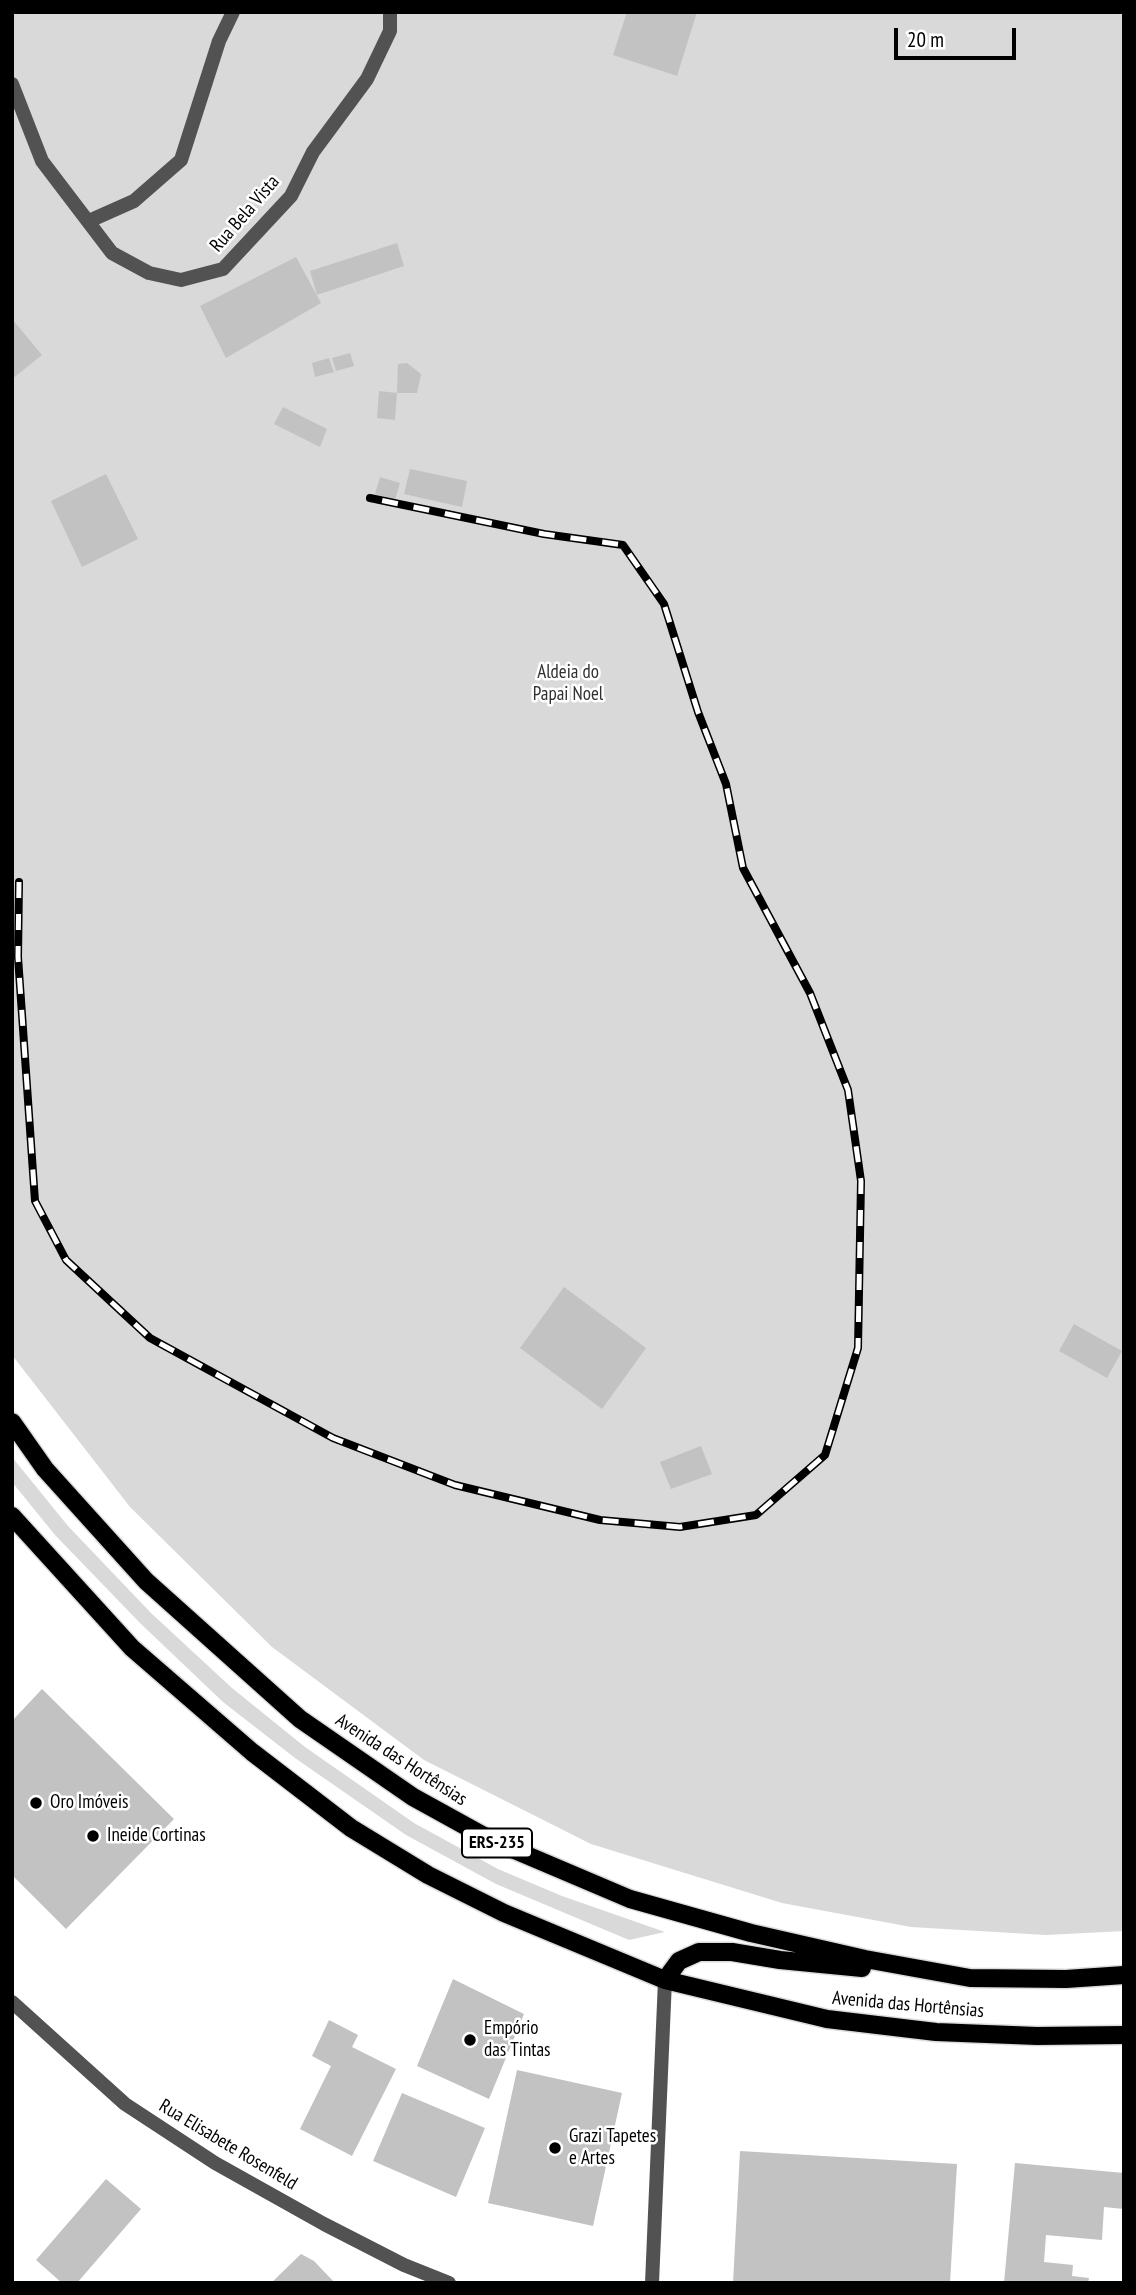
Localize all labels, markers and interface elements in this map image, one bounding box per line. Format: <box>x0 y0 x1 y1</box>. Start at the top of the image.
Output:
scale bar <box>898 14 1020 58</box>
text: 20 m <box>907 26 944 53</box>
street label: Rua Bela Vista <box>206 171 284 257</box>
park label: Aldeia do Papai Noel <box>533 662 603 706</box>
street label: Avenida das Hortênsias <box>331 1709 471 1811</box>
place label: Oro Imóveis <box>50 1792 128 1814</box>
marker: Oro Imóveis <box>28 1795 44 1811</box>
place label: Ineide Cortinas <box>107 1825 206 1847</box>
marker: Ineide Cortinas <box>85 1828 101 1844</box>
road number: ERS-235 <box>462 1828 532 1857</box>
street label: Avenida das Hortênsias <box>831 1987 985 2023</box>
place label: Empório das Tintas <box>484 2018 550 2062</box>
marker: Empório das Tintas <box>462 2032 478 2048</box>
street label: Rua Elisabete Rosenfeld <box>155 2095 301 2195</box>
place label: Grazi Tapetes e Artes <box>569 2126 656 2170</box>
marker: Grazi Tapetes e Artes <box>547 2140 563 2156</box>

